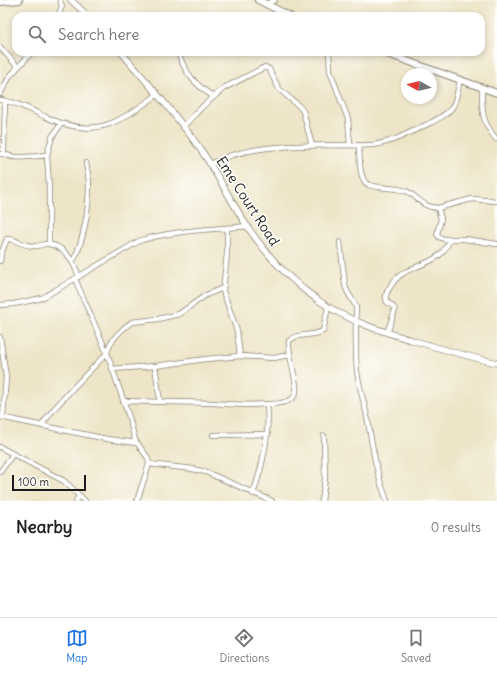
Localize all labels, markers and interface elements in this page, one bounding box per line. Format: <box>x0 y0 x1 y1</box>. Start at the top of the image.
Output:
search box <box>12 12 485 56</box>
icon: search <box>26 23 48 45</box>
text: Search here <box>58 25 139 44</box>
north arrow <box>401 68 437 104</box>
street label: Eme Court Road <box>212 153 284 249</box>
scale bar <box>12 473 86 492</box>
text: 100 m <box>18 475 49 489</box>
text: Nearby <box>16 516 72 538</box>
text: 0 results <box>431 519 481 536</box>
tab: Map <box>66 627 88 665</box>
tab: Directions <box>220 627 269 665</box>
tab: Saved <box>401 627 431 665</box>

